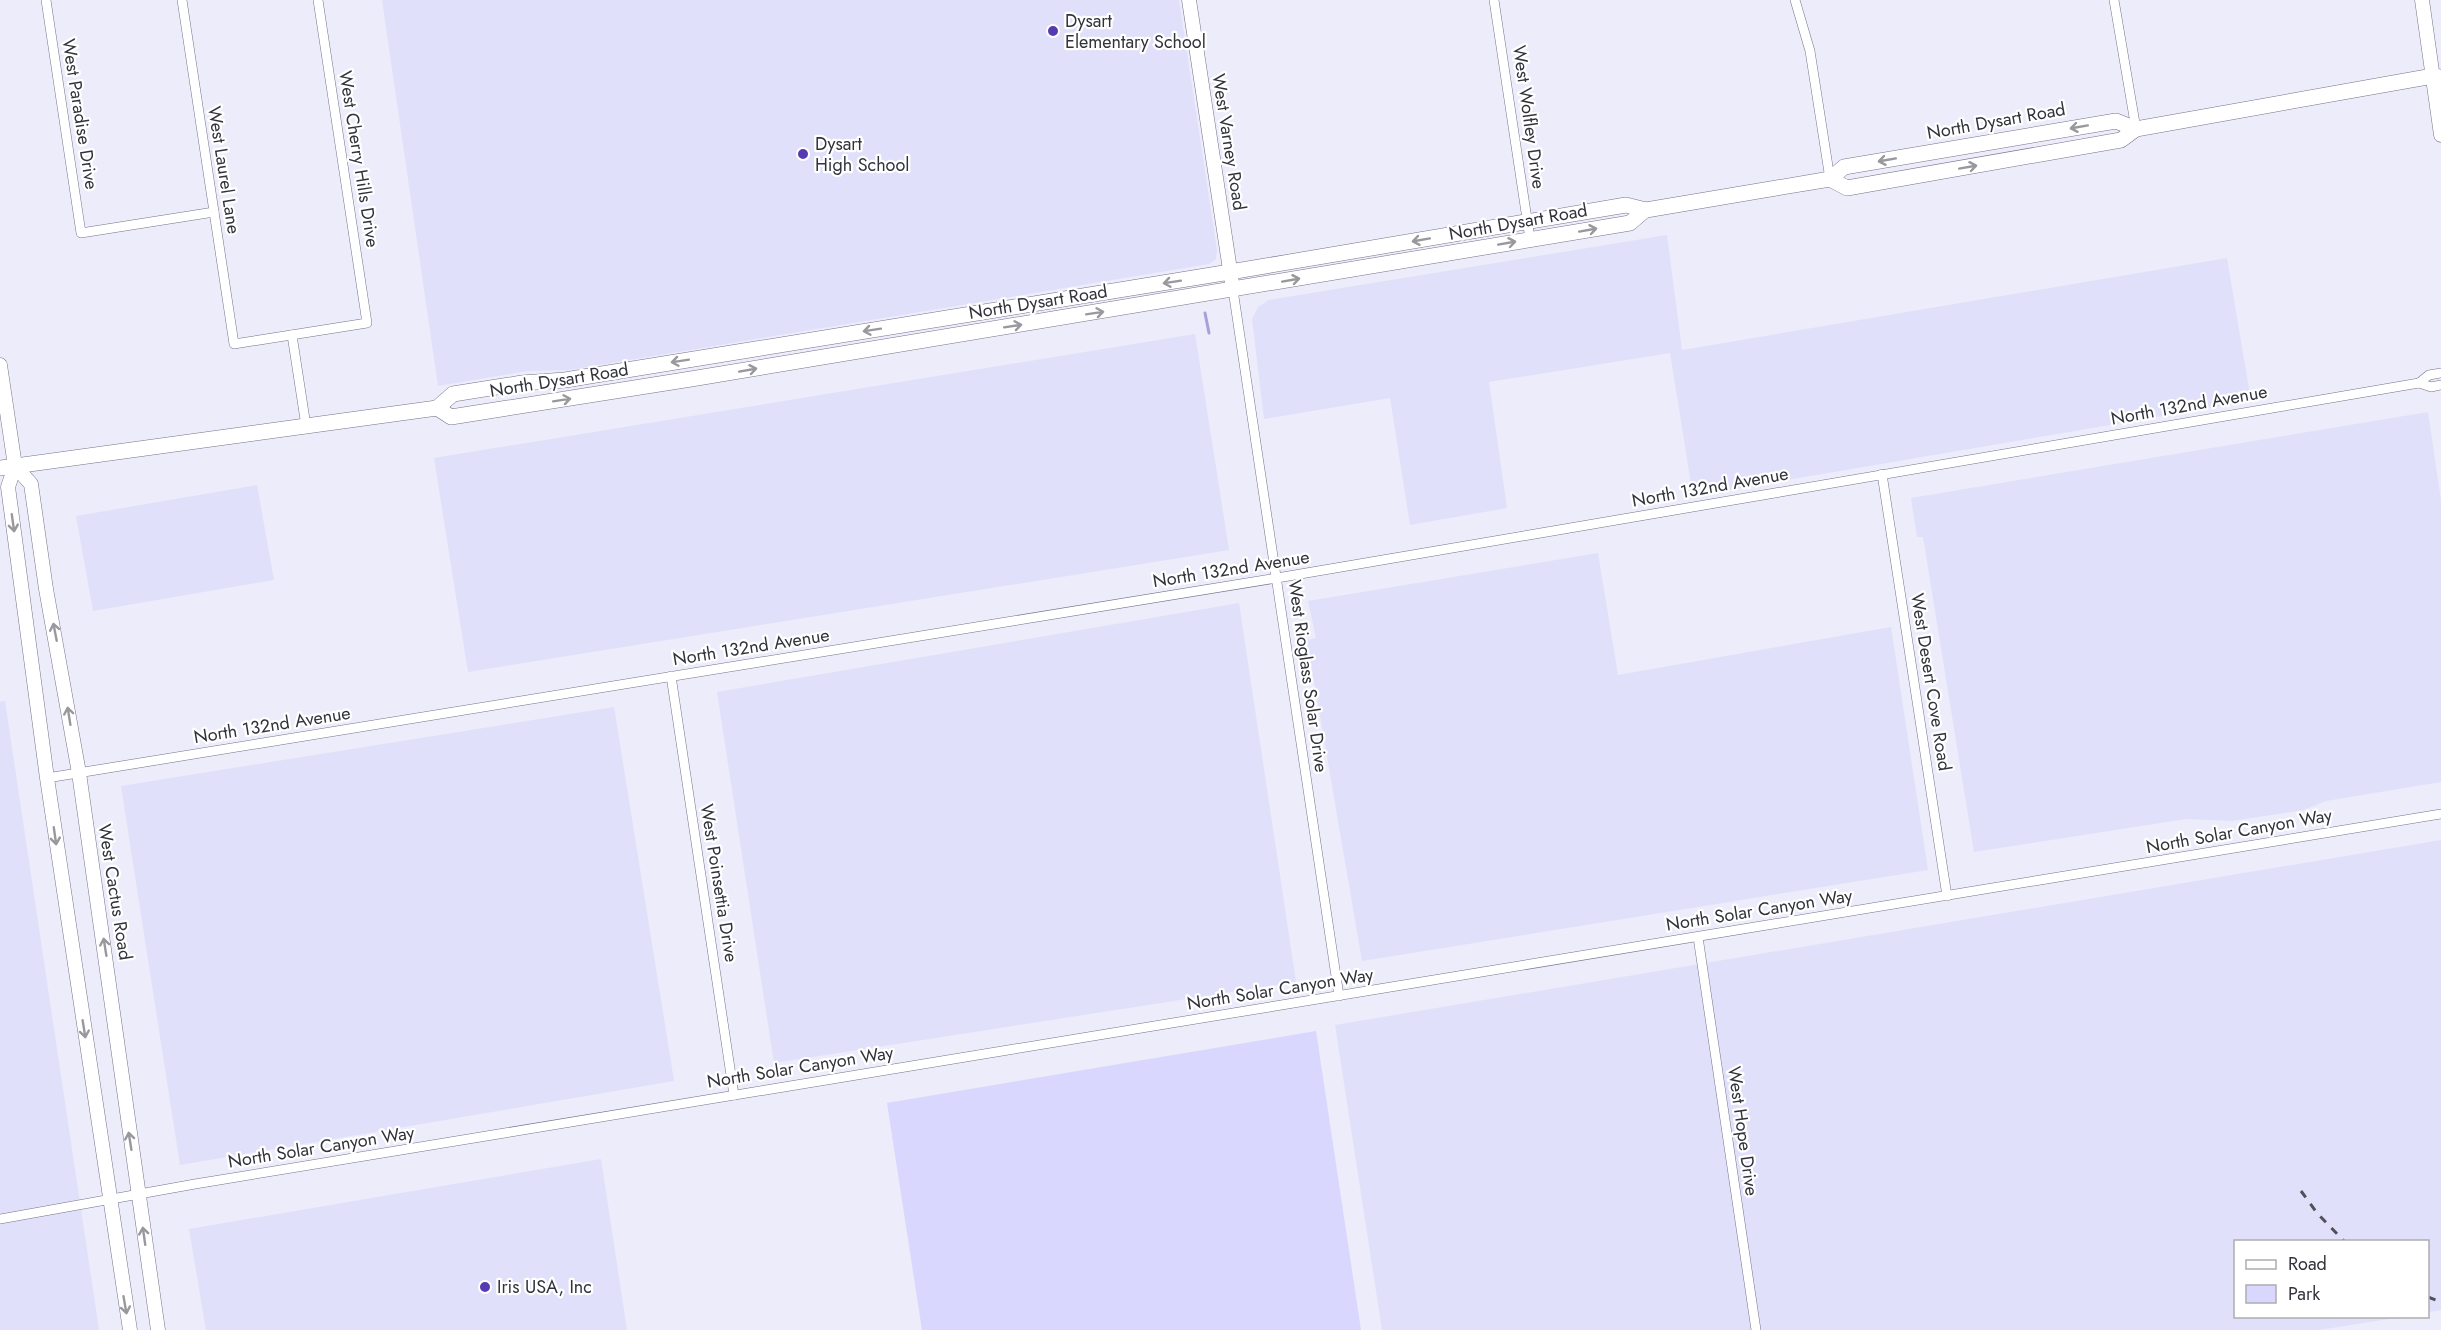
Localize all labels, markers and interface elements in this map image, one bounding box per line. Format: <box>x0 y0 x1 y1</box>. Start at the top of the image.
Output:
place label: Dysart Elementary School <box>1065 8 1206 55</box>
marker: Dysart Elementary School <box>1046 24 1060 38</box>
street label: West Paradise Drive <box>55 37 105 191</box>
street label: West Wolfley Drive <box>1506 44 1552 190</box>
street label: West Cherry Hills Drive <box>332 69 386 249</box>
street label: West Varney Road <box>1205 72 1253 212</box>
street label: North Dysart Road <box>1925 96 2067 146</box>
street label: West Laurel Lane <box>201 104 247 236</box>
one-way arrow <box>2070 122 2090 133</box>
place label: Dysart High School <box>815 131 909 178</box>
marker: Dysart High School <box>796 147 810 161</box>
one-way arrow <box>1878 155 1898 166</box>
one-way arrow <box>1958 161 1978 172</box>
street label: North Dysart Road <box>1447 197 1589 247</box>
one-way arrow <box>1578 224 1597 235</box>
one-way arrow <box>1412 234 1431 245</box>
one-way arrow <box>1497 238 1516 249</box>
one-way arrow <box>1281 274 1300 285</box>
one-way arrow <box>1163 276 1183 287</box>
street label: North Dysart Road <box>967 278 1109 326</box>
one-way arrow <box>1085 307 1105 318</box>
one-way arrow <box>1002 320 1022 331</box>
one-way arrow <box>863 325 883 336</box>
street label: North Dysart Road <box>488 356 630 404</box>
one-way arrow <box>671 356 690 367</box>
one-way arrow <box>738 364 758 375</box>
street label: North 132nd Avenue <box>2109 378 2269 432</box>
one-way arrow <box>551 394 571 405</box>
street label: North 132nd Avenue <box>1630 460 1790 514</box>
one-way arrow <box>8 513 19 532</box>
street label: North 132nd Avenue <box>1151 544 1311 594</box>
street label: West Rioglass Solar Drive <box>1282 578 1334 774</box>
street label: West Desert Cove Road <box>1904 591 1958 773</box>
street label: North 132nd Avenue <box>671 622 831 672</box>
one-way arrow <box>49 623 60 642</box>
street label: North 132nd Avenue <box>192 700 352 750</box>
one-way arrow <box>64 706 75 726</box>
street label: West Poinsettia Drive <box>694 802 744 964</box>
street label: North Solar Canyon Way <box>2144 802 2334 860</box>
street label: West Cactus Road <box>91 822 139 962</box>
one-way arrow <box>50 826 61 846</box>
street label: North Solar Canyon Way <box>1664 882 1854 938</box>
one-way arrow <box>99 937 110 957</box>
street label: North Solar Canyon Way <box>1185 961 1375 1017</box>
one-way arrow <box>79 1019 90 1039</box>
street label: North Solar Canyon Way <box>705 1039 895 1095</box>
street label: West Hope Drive <box>1721 1065 1765 1197</box>
street label: North Solar Canyon Way <box>226 1119 416 1175</box>
one-way arrow <box>125 1132 136 1151</box>
one-way arrow <box>139 1227 150 1246</box>
legend <box>2234 1240 2429 1318</box>
text: Road <box>2288 1251 2327 1277</box>
place label: Iris USA, Inc <box>497 1274 592 1300</box>
marker: Iris USA, Inc <box>478 1280 492 1294</box>
text: Park <box>2288 1281 2320 1307</box>
one-way arrow <box>120 1295 131 1314</box>

